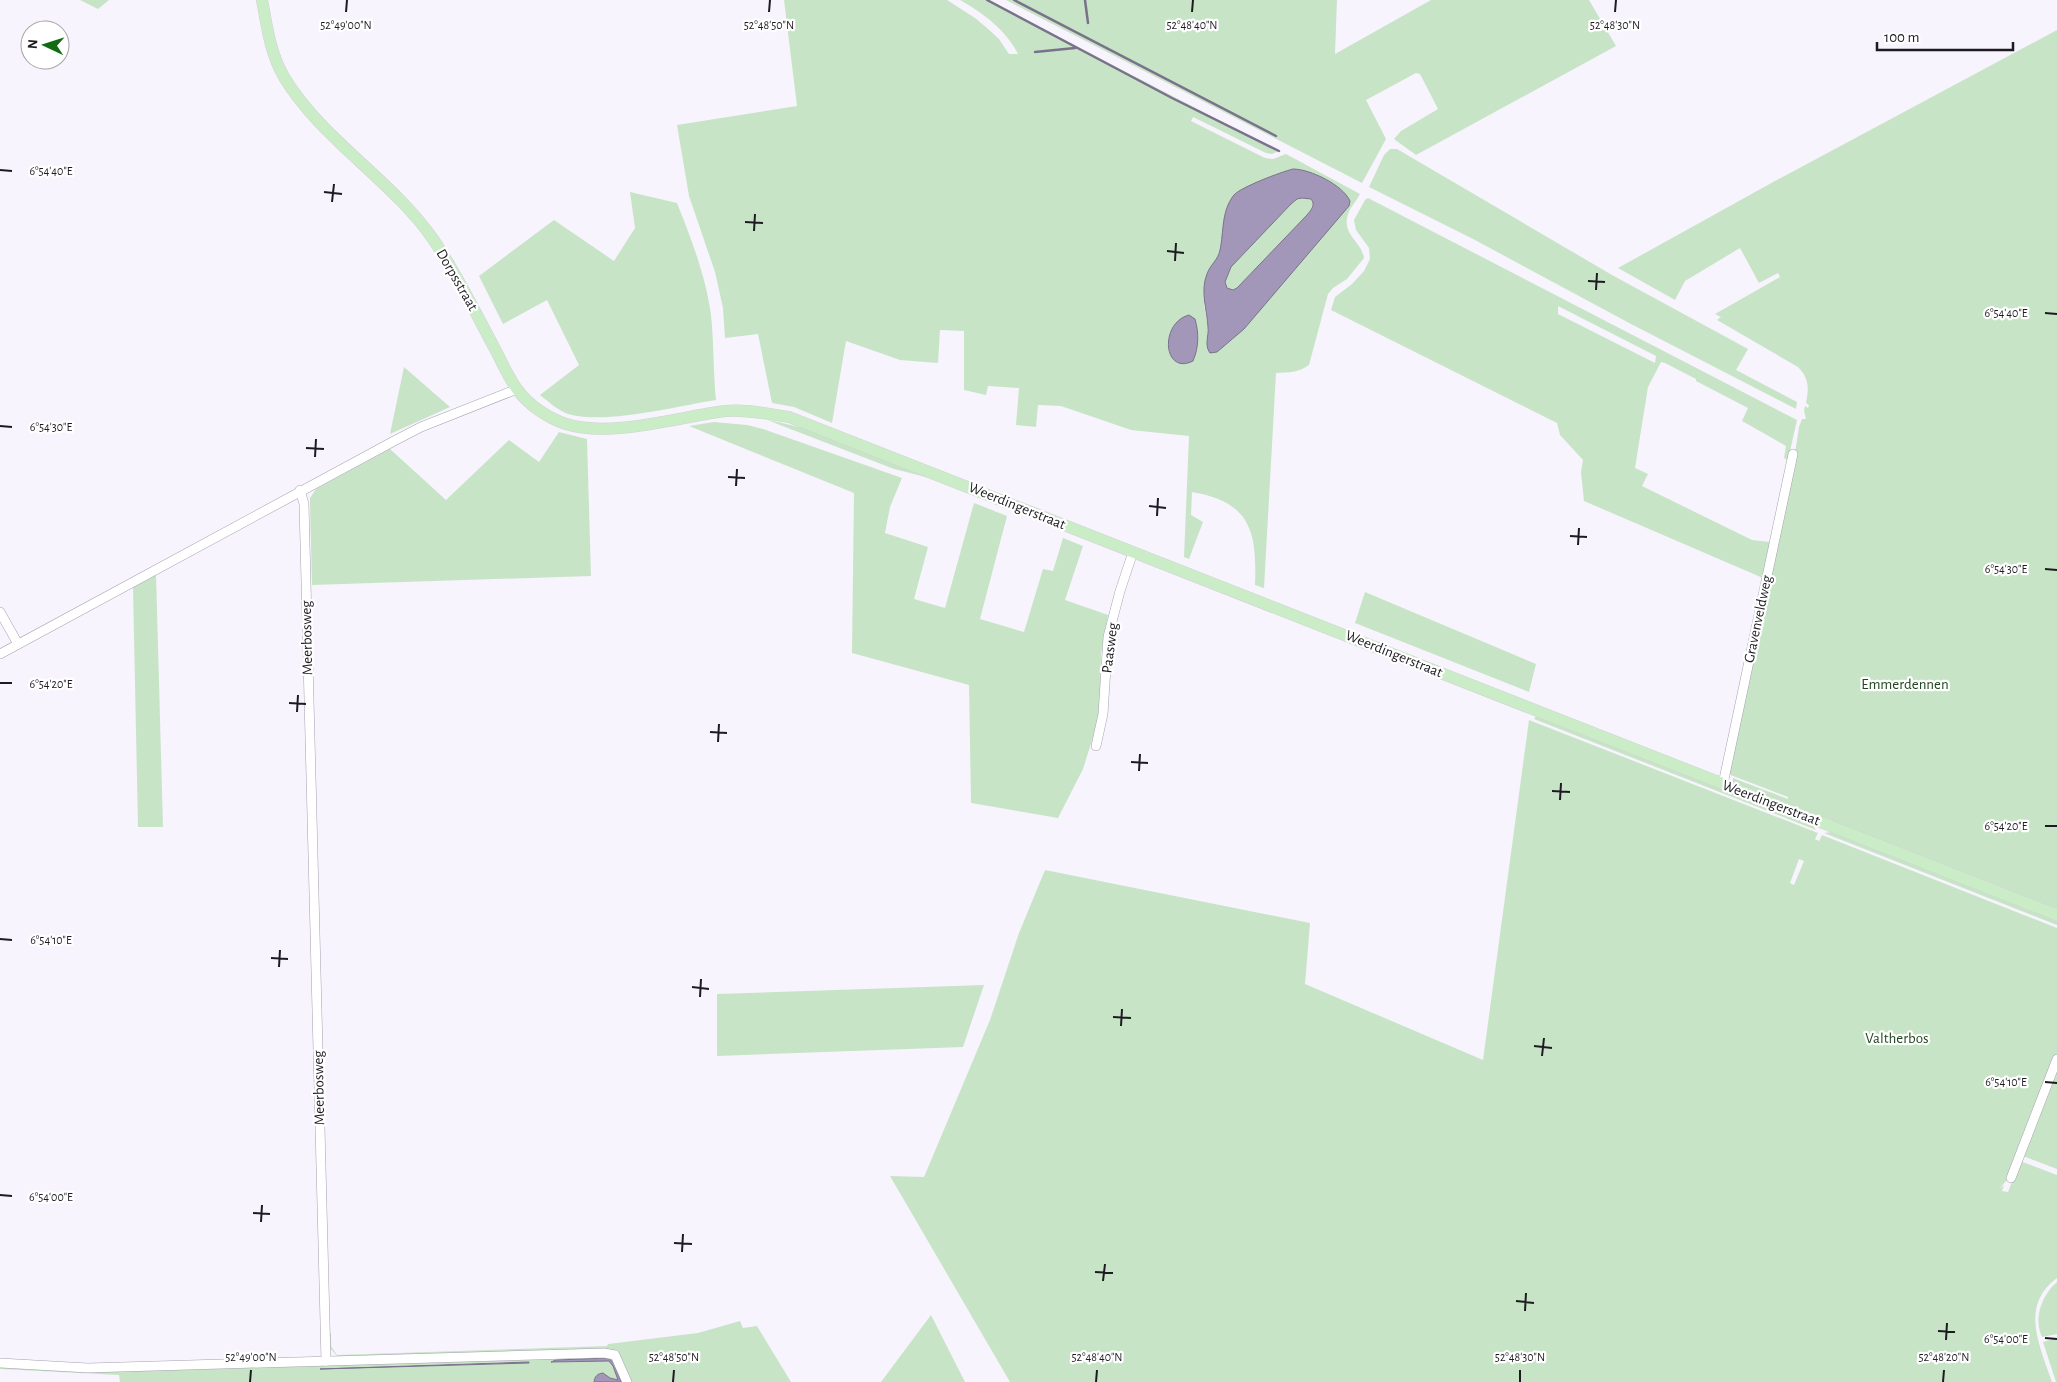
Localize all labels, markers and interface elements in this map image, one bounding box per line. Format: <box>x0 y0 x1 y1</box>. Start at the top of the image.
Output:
text: 52°49'00"N <box>320 19 372 31</box>
text: 52°48'50"N <box>744 19 794 31</box>
text: 52°48'40"N <box>1166 19 1218 31</box>
text: 52°48'30"N <box>1590 19 1640 31</box>
north arrow <box>20 20 70 70</box>
scale bar <box>1877 20 2013 52</box>
text: 100 m <box>1884 30 1919 45</box>
text: N <box>26 39 40 50</box>
text: 6°54'40"E <box>29 165 73 177</box>
street label: Dorpsstraat <box>433 247 481 314</box>
text: 6°54'40"E <box>1984 307 2028 319</box>
text: 6°54'30"E <box>30 421 72 433</box>
street label: Weerdingerstraat <box>966 480 1068 532</box>
text: 6°54'30"E <box>1985 563 2027 575</box>
street label: Gravenveldweg <box>1741 573 1775 664</box>
street label: Meerbosweg <box>299 600 315 676</box>
street label: Paasweg <box>1099 621 1121 674</box>
street label: Weerdingerstraat <box>1343 628 1445 680</box>
park label: Emmerdennen <box>1861 677 1949 692</box>
text: 6°54'20"E <box>30 678 73 690</box>
street label: Weerdingerstraat <box>1720 777 1822 829</box>
text: 6°54'20"E <box>1985 820 2028 832</box>
text: 6°54'10"E <box>30 934 72 946</box>
park label: Valtherbos <box>1865 1031 1929 1046</box>
street label: Meerbosweg <box>311 1050 327 1126</box>
text: 6°54'10"E <box>1985 1076 2027 1088</box>
text: 6°54'00"E <box>29 1191 73 1203</box>
text: 6°54'00"E <box>1984 1333 2028 1345</box>
text: 52°49'00"N <box>225 1351 277 1363</box>
text: 52°48'50"N <box>649 1351 699 1363</box>
text: 52°48'40"N <box>1071 1351 1123 1363</box>
text: 52°48'30"N <box>1495 1351 1545 1363</box>
text: 52°48'20"N <box>1919 1351 1969 1363</box>

